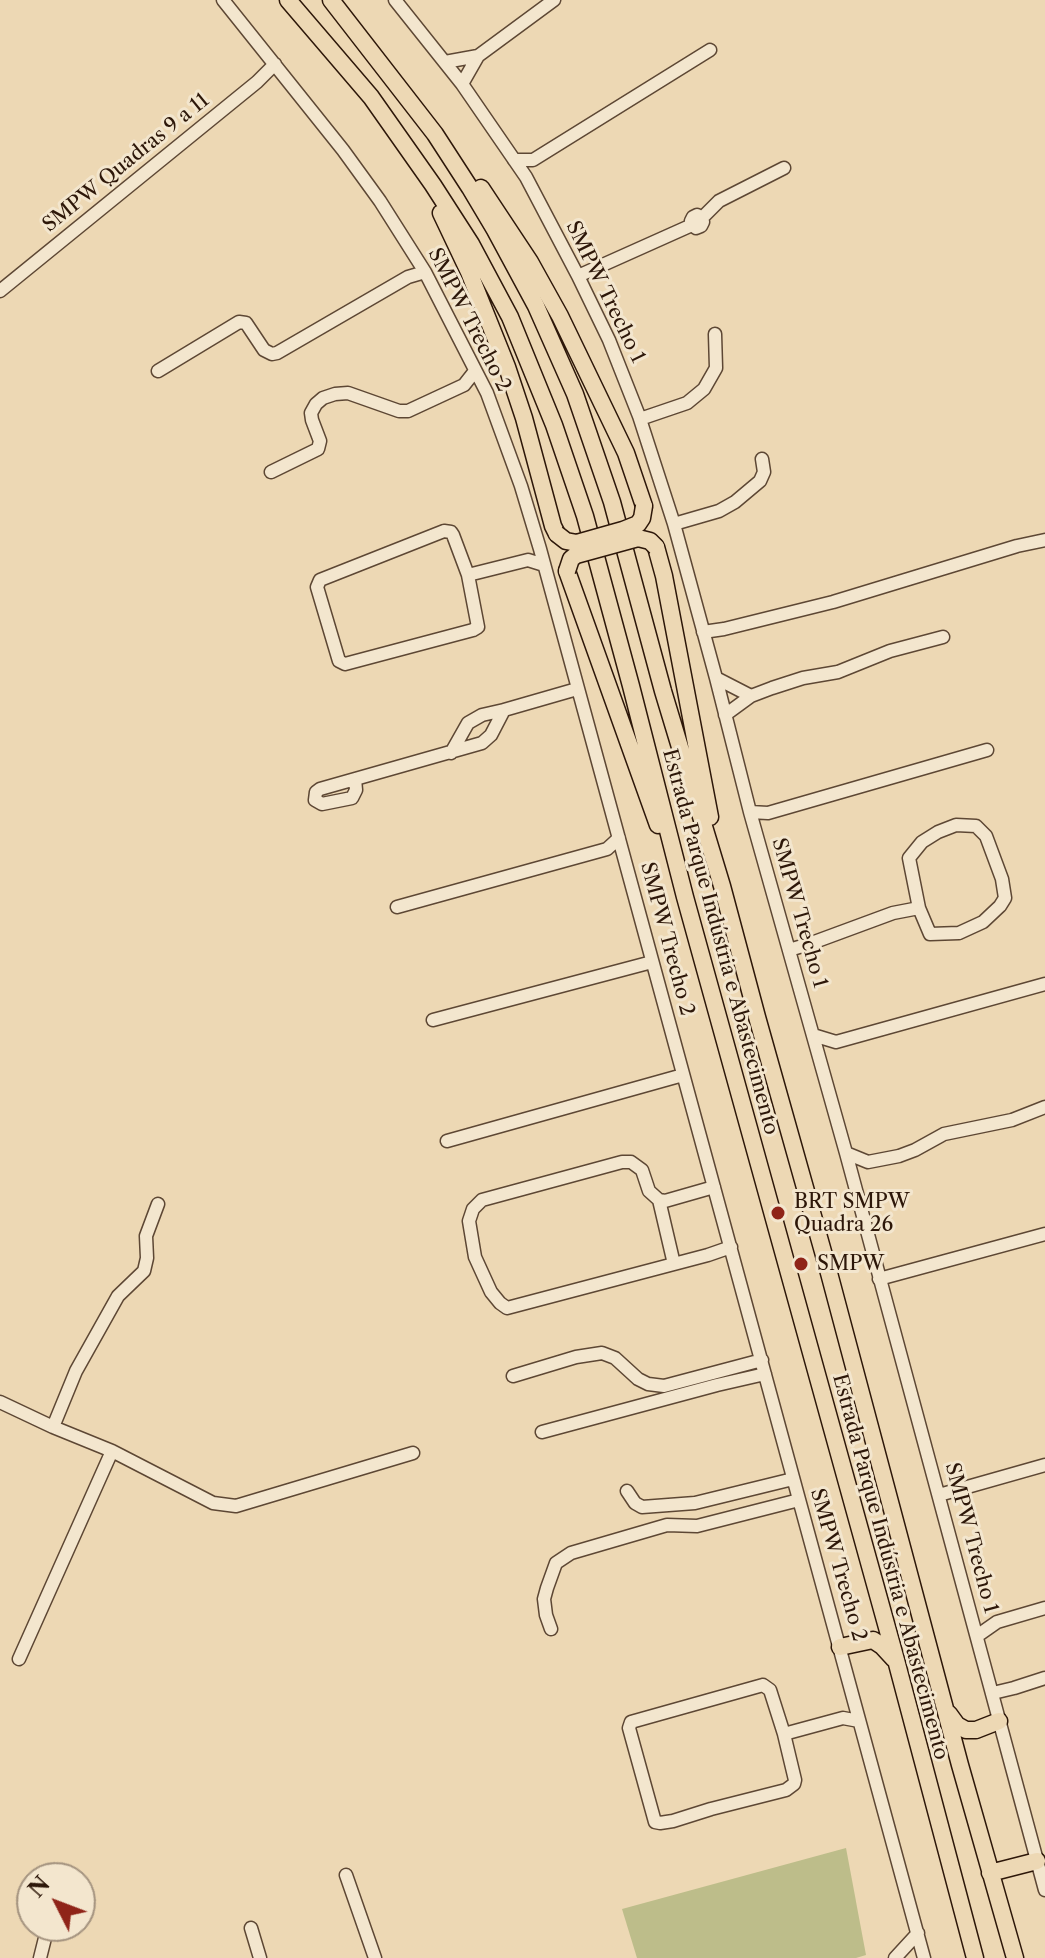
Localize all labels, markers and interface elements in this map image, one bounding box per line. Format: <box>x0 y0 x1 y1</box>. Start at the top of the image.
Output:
street label: SMPW Quadras 9 a 11 <box>38 89 214 237</box>
street label: SMPW Trecho 1 <box>560 217 650 367</box>
street label: SMPW Trecho 2 <box>423 244 515 396</box>
street label: Estrada Parque Indústria e Abastecimento <box>657 747 783 1137</box>
street label: SMPW Trecho 1 <box>766 835 832 991</box>
street label: SMPW Trecho 2 <box>635 860 699 1018</box>
place label: BRT SMPW Quadra 26 <box>794 1190 910 1237</box>
marker: BRT SMPW Quadra 26 <box>769 1204 787 1222</box>
place label: SMPW <box>817 1252 884 1276</box>
marker: SMPW <box>792 1255 810 1273</box>
street label: Estrada Parque Indústria e Abastecimento <box>827 1372 953 1762</box>
street label: SMPW Trecho 1 <box>939 1460 1003 1616</box>
street label: SMPW Trecho 2 <box>805 1486 871 1644</box>
north arrow <box>16 1862 96 1942</box>
text: N <box>23 1871 56 1903</box>

